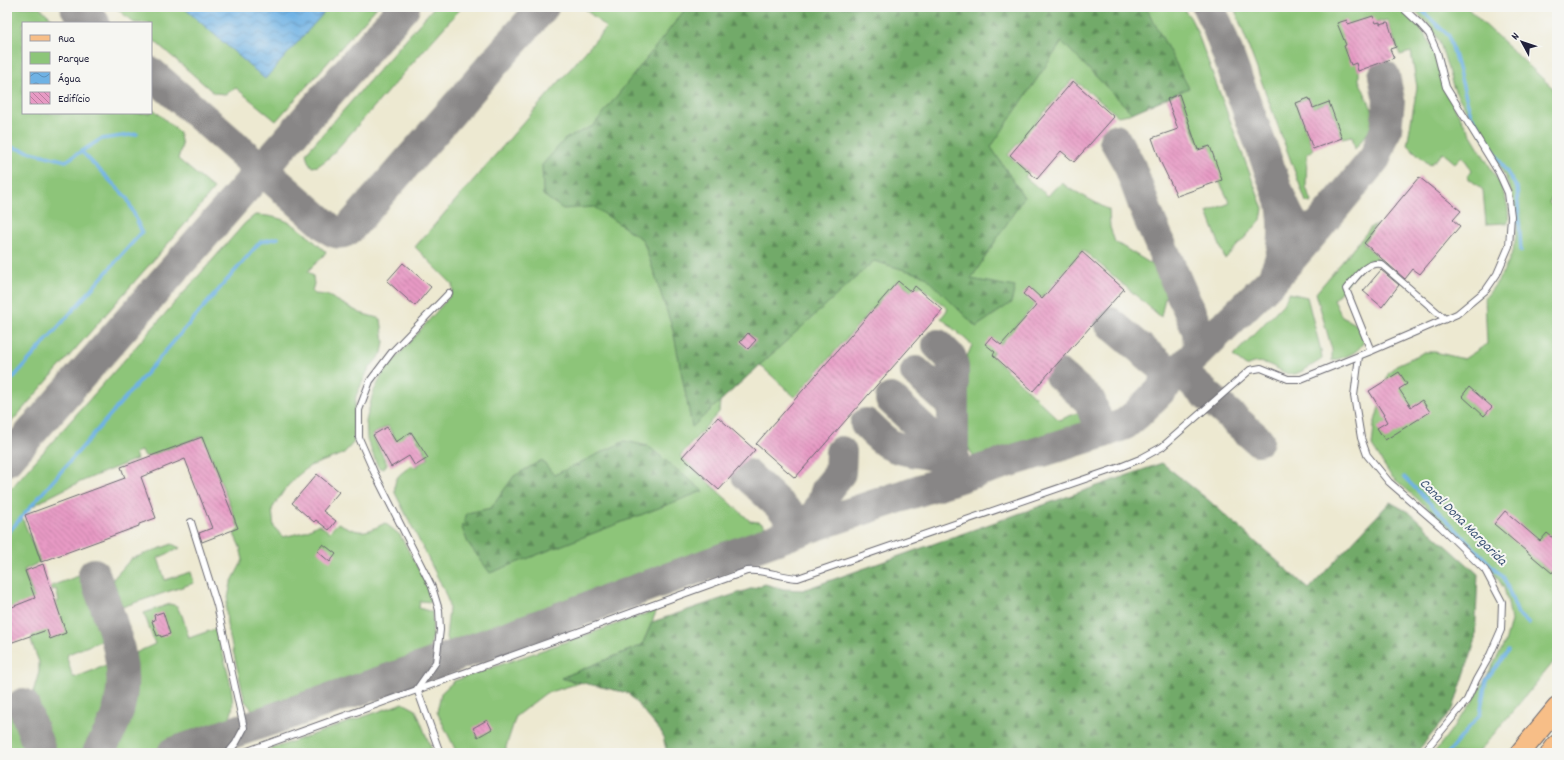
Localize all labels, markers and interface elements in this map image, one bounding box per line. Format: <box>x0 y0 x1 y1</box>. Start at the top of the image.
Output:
legend <box>22 22 152 114</box>
north arrow <box>1502 22 1542 62</box>
text: N <box>1508 29 1524 44</box>
text: Rua <box>58 31 75 48</box>
text: Parque <box>58 51 89 68</box>
text: Água <box>58 71 81 88</box>
text: Edifício <box>58 91 90 108</box>
water label: Canal Dona Margarida <box>1414 474 1512 572</box>

